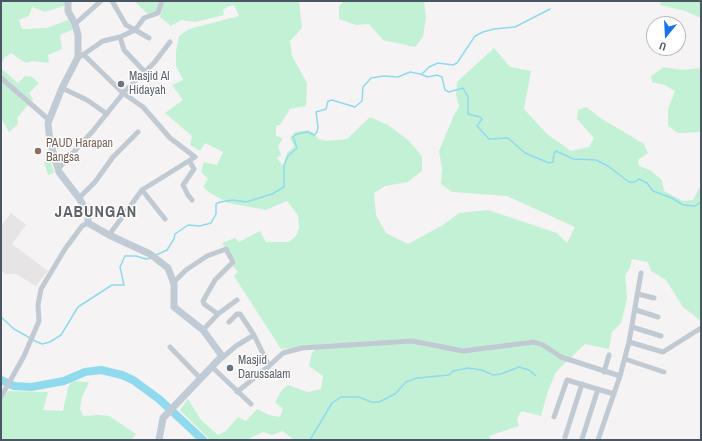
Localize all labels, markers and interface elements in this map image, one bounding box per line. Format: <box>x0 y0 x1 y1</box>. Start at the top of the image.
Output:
north arrow <box>646 16 686 56</box>
text: U <box>657 39 668 54</box>
place label: Masjid Al Hidayah <box>129 70 169 98</box>
marker: Masjid Al Hidayah <box>116 79 126 89</box>
place label: PAUD Harapan Bangsa <box>46 137 113 165</box>
marker: PAUD Harapan Bangsa <box>33 146 43 156</box>
district label: JABUNGAN <box>55 203 137 223</box>
place label: Masjid Darussalam <box>238 354 290 382</box>
marker: Masjid Darussalam <box>225 363 235 373</box>

